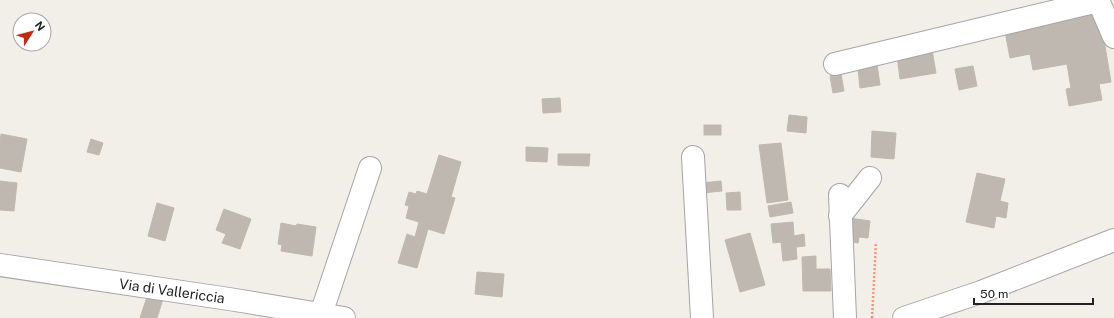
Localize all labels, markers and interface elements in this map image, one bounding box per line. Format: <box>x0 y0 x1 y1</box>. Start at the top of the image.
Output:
north arrow <box>12 12 52 52</box>
text: N <box>33 19 47 33</box>
street label: Via di Vallericcia <box>118 276 226 306</box>
scale bar <box>974 280 1093 306</box>
text: 50 m <box>980 287 1008 301</box>

